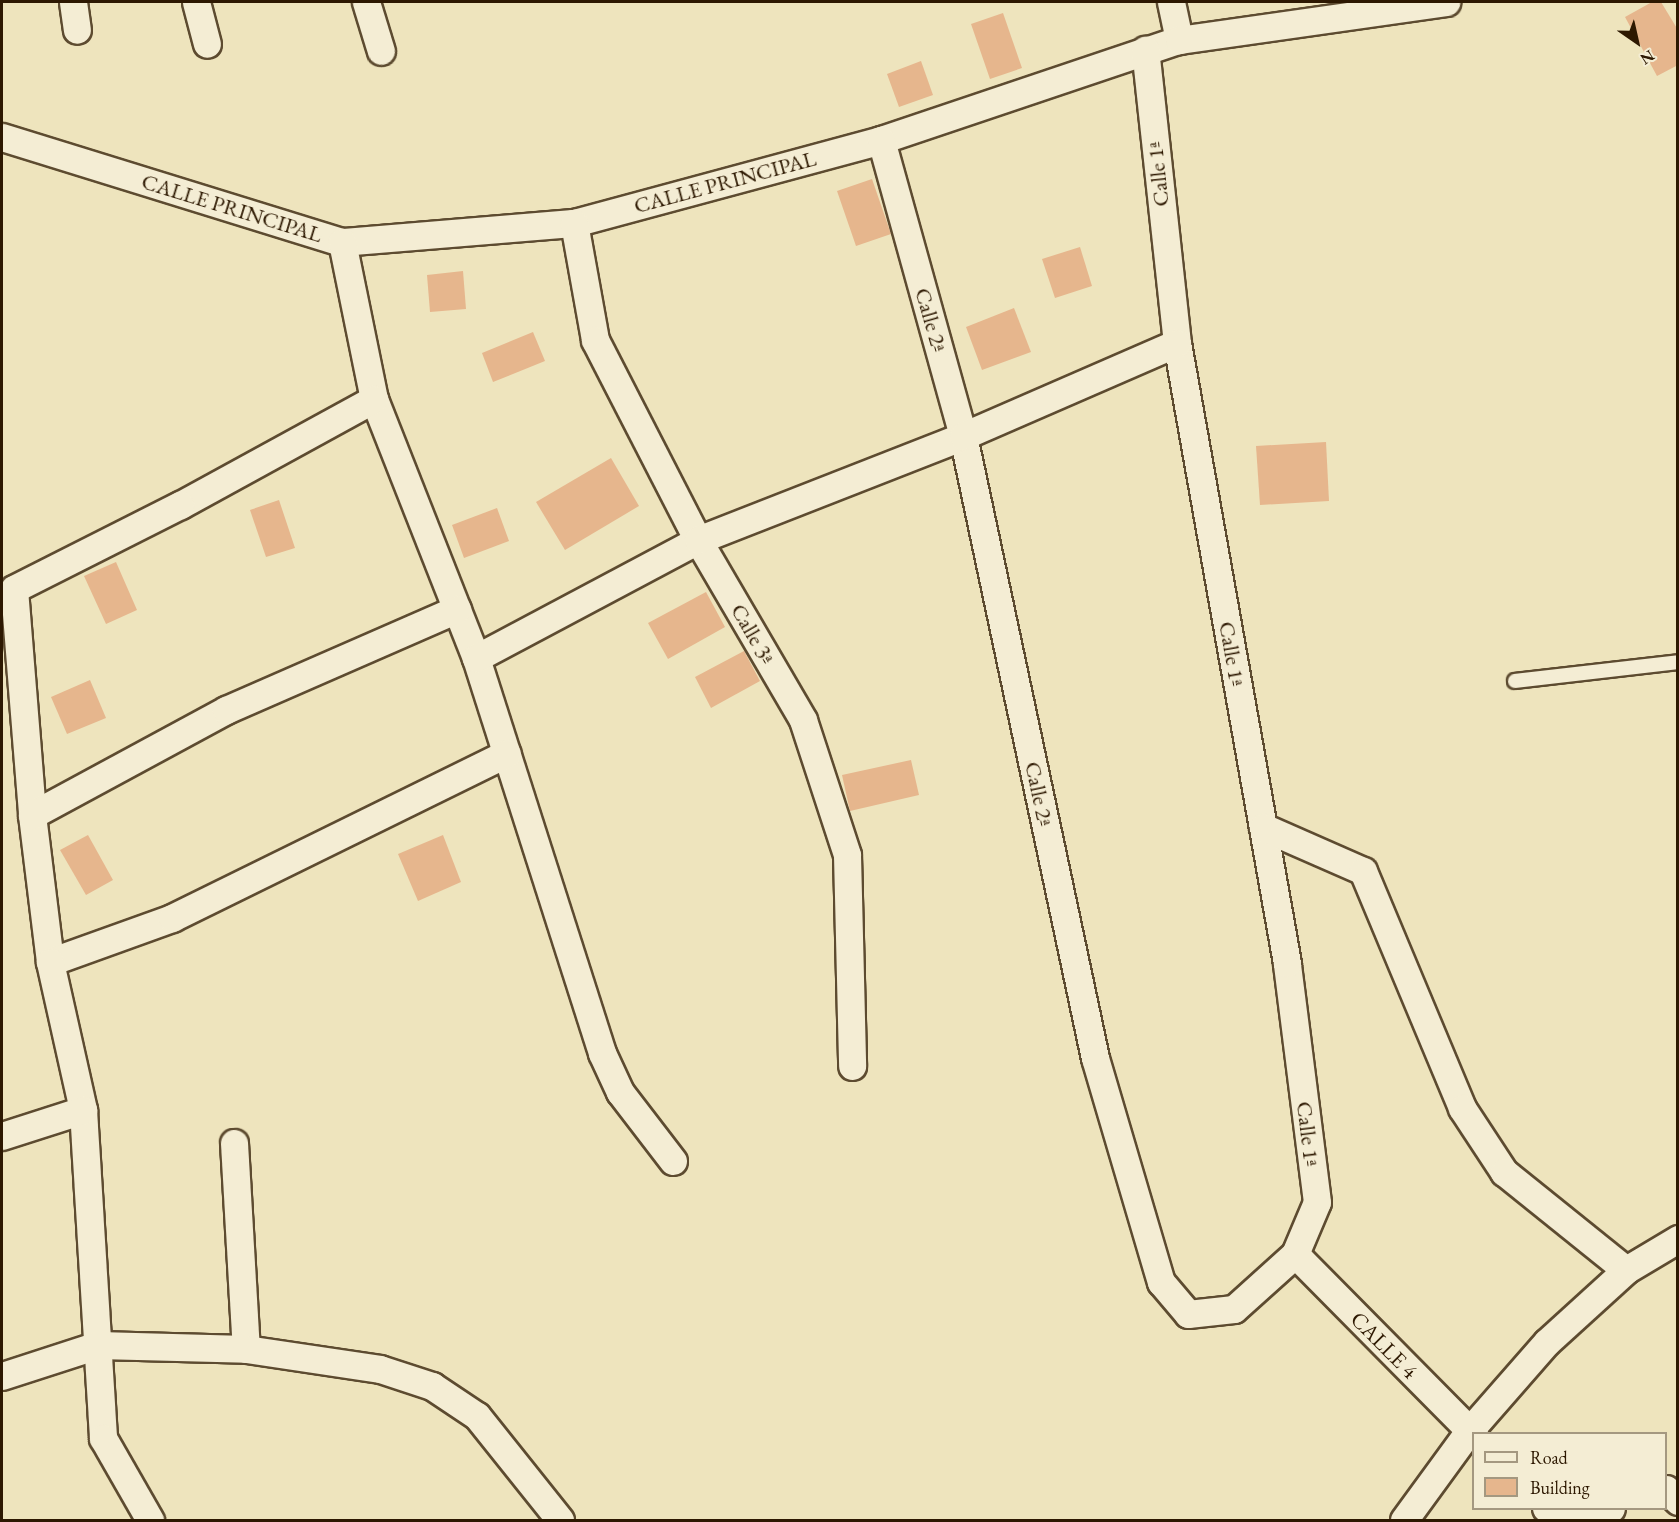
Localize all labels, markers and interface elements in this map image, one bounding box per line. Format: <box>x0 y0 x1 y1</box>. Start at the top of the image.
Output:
north arrow <box>1607 12 1667 72</box>
text: N <box>1636 45 1659 70</box>
street label: Calle 1ª <box>1141 140 1175 208</box>
street label: CALLE PRINCIPAL <box>631 145 819 219</box>
street label: CALLE PRINCIPAL <box>139 168 325 248</box>
street label: Calle 2ª <box>909 285 953 355</box>
street label: Calle 3ª <box>725 599 781 669</box>
street label: Calle 1ª <box>1213 620 1251 688</box>
street label: Calle 2ª <box>1019 759 1059 829</box>
street label: Calle 1ª <box>1291 1100 1325 1168</box>
street label: CALLE 4 <box>1345 1306 1423 1384</box>
legend <box>1472 1432 1667 1510</box>
text: Road <box>1530 1446 1568 1469</box>
text: Building <box>1530 1476 1590 1499</box>

